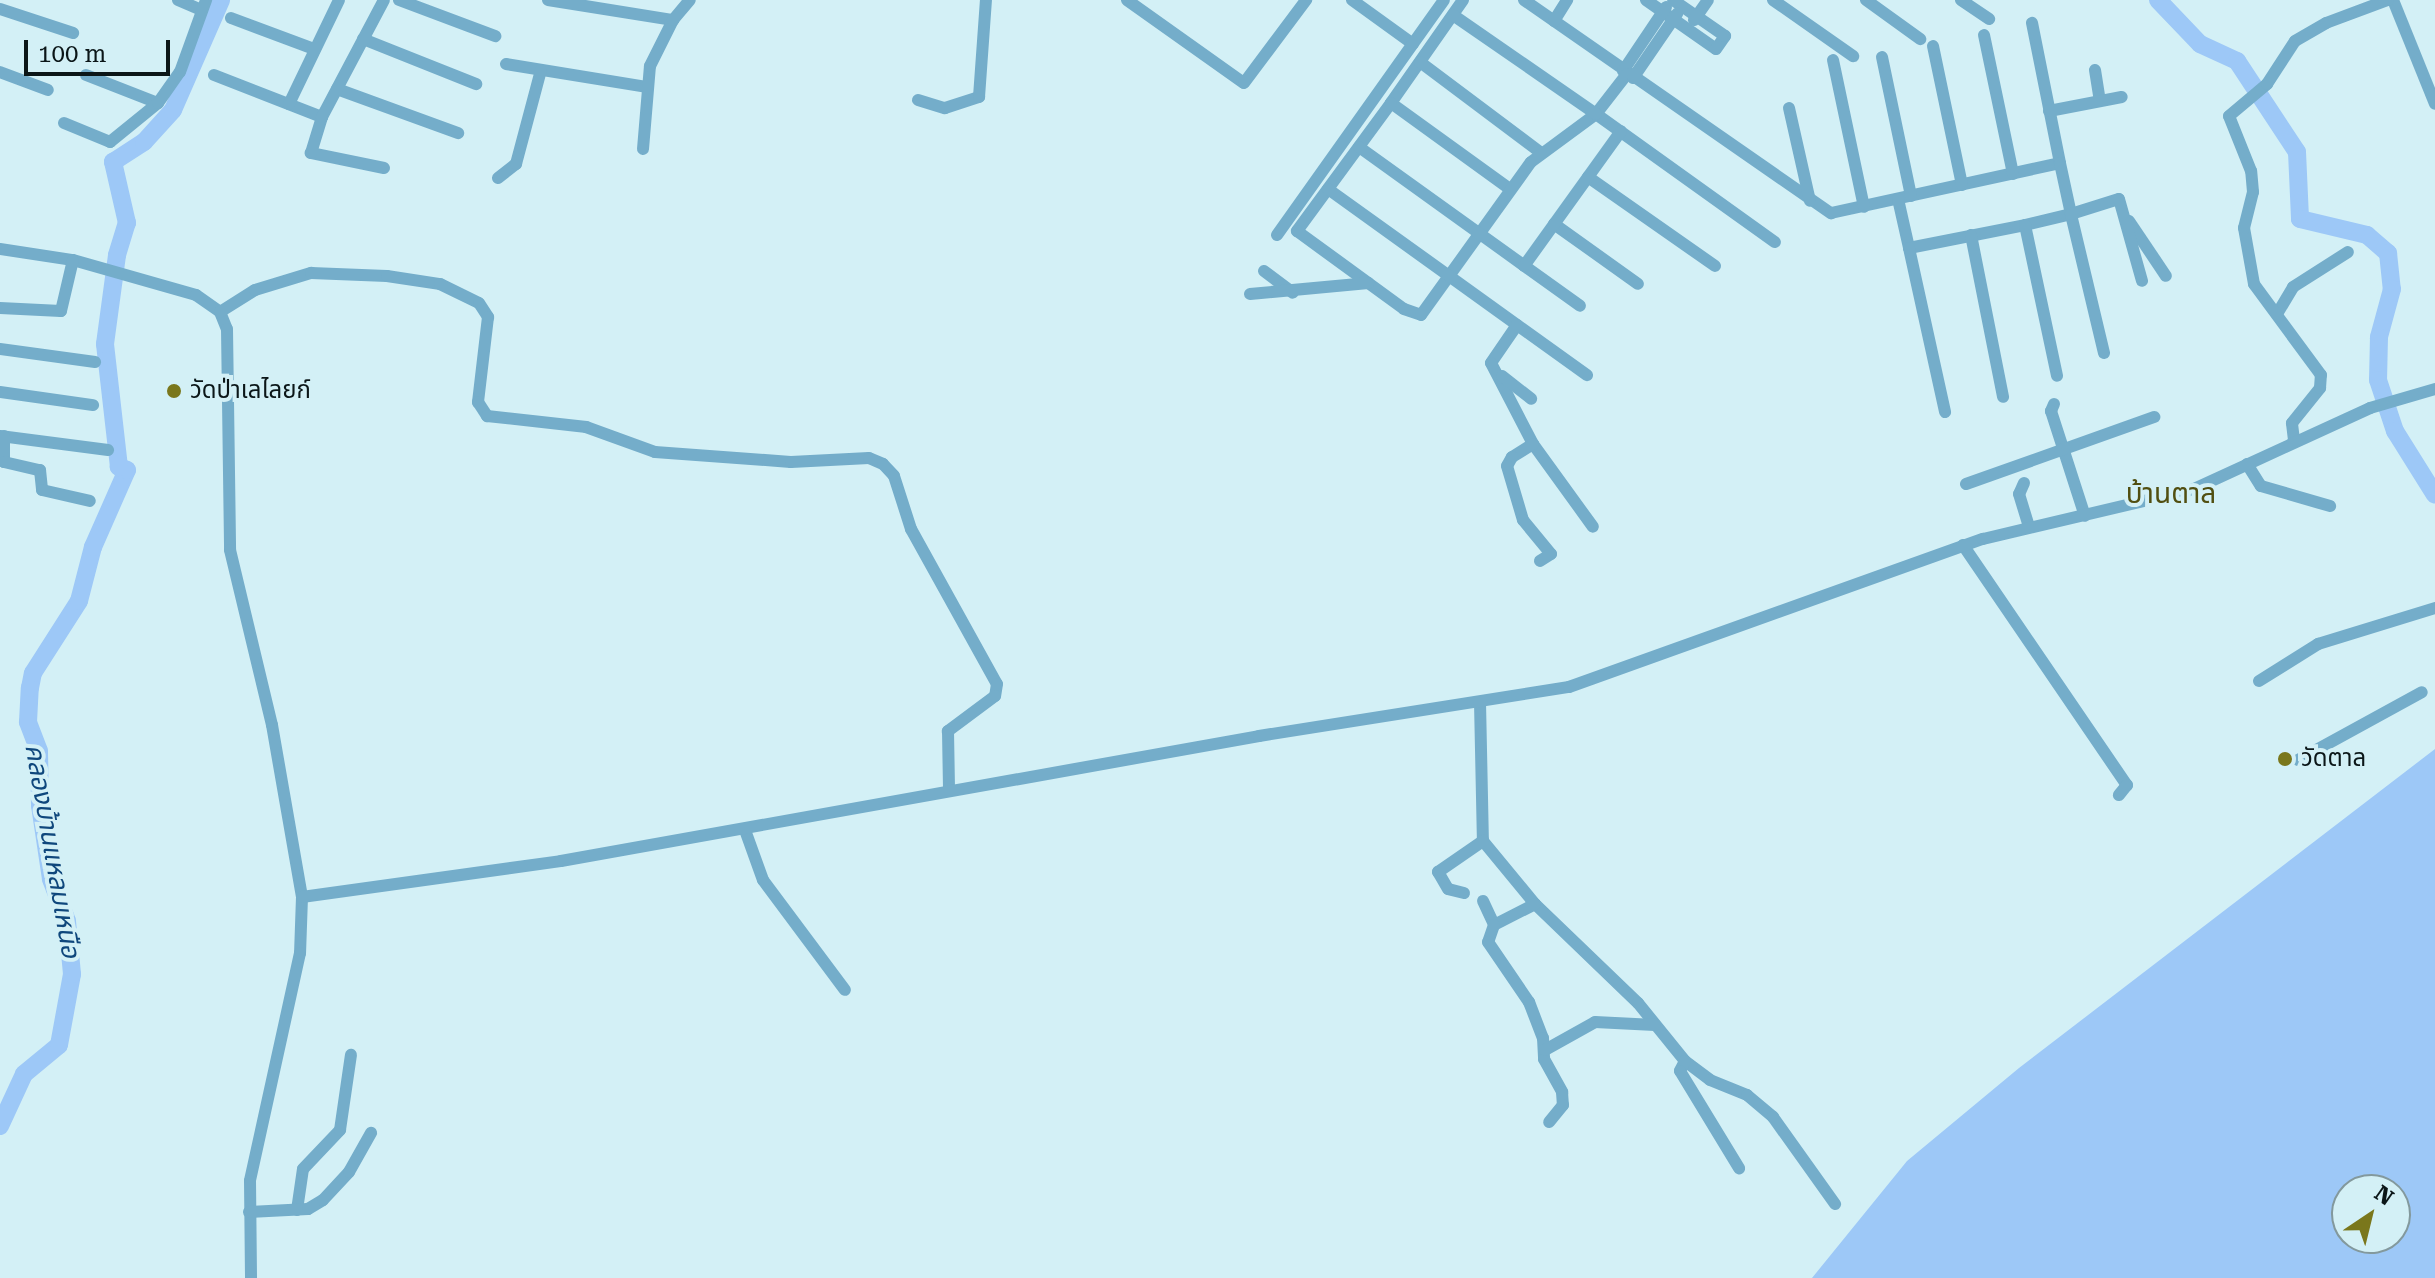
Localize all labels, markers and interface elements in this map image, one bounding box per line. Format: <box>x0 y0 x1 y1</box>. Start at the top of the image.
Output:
scale bar <box>28 24 174 74</box>
text: 100 m <box>38 40 106 68</box>
place label: วัดป่าเลไลยก์ <box>190 377 311 405</box>
marker: วัดป่าเลไลยก์ <box>165 382 183 400</box>
district label: บ้านตาล <box>2126 477 2216 511</box>
water label: คลองบ้านแหลมเหนือ <box>18 742 86 960</box>
place label: วัดตาล <box>2301 745 2366 773</box>
marker: วัดตาล <box>2276 750 2294 768</box>
north arrow <box>2331 1174 2411 1254</box>
text: N <box>2370 1180 2398 1211</box>

